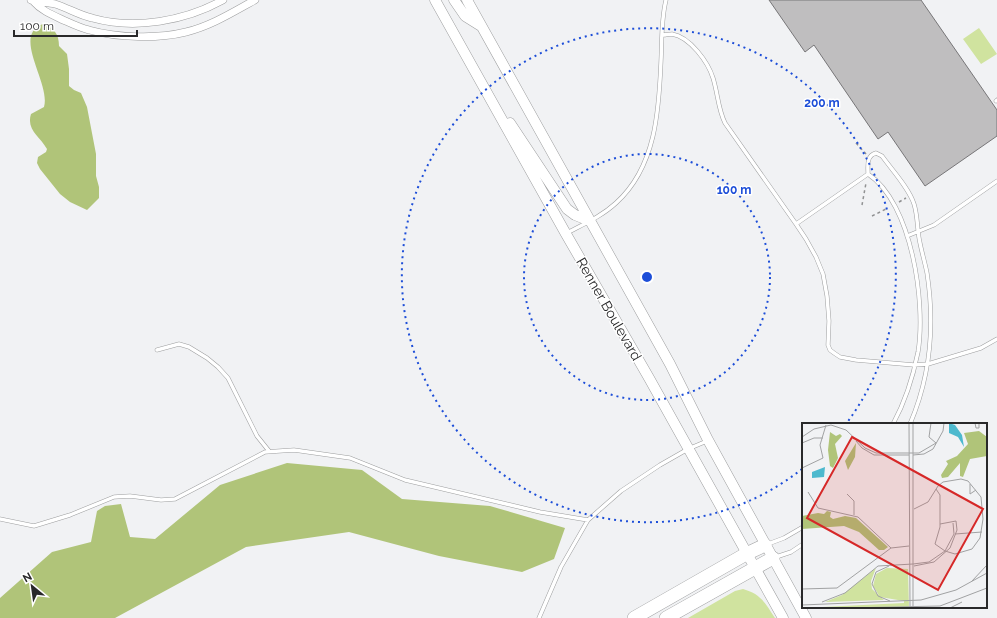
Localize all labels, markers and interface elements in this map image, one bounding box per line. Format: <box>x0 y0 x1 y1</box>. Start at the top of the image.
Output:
scale bar <box>14 12 137 38</box>
text: 100 m <box>20 19 54 33</box>
text: 200 m <box>804 96 840 110</box>
text: 100 m <box>717 183 751 197</box>
street label: Renner Boulevard <box>573 255 645 363</box>
centre of rings <box>640 270 654 284</box>
inset map <box>802 423 987 608</box>
north arrow <box>12 566 52 606</box>
text: N <box>21 570 34 585</box>

